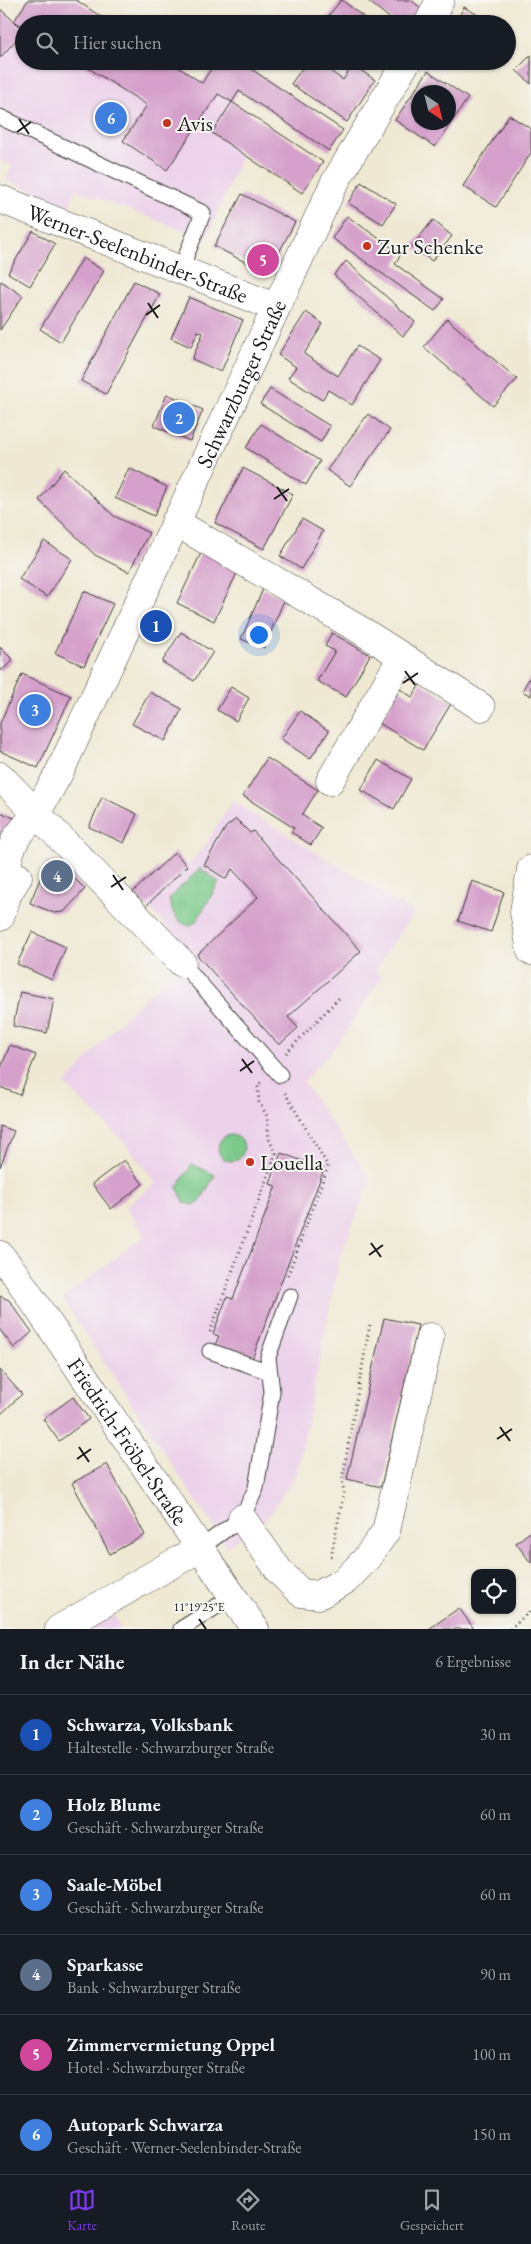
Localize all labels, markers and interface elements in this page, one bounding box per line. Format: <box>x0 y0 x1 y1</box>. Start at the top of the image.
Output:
search box <box>15 15 516 70</box>
icon: search <box>33 29 61 57</box>
text: Hier suchen <box>73 30 162 55</box>
north arrow <box>411 85 456 130</box>
pin: 6 <box>95 99 127 137</box>
place label: Avis <box>176 109 213 138</box>
marker: Avis <box>161 117 173 129</box>
street label: Werner-Seelenbinder-Straße <box>23 197 252 310</box>
place label: Zur Schenke <box>377 232 484 261</box>
marker: Zur Schenke <box>361 240 373 252</box>
pin: 5 <box>247 241 279 279</box>
street label: Schwarzburger Straße <box>190 294 293 472</box>
pin: 2 <box>163 399 195 437</box>
pin: 1 <box>140 607 172 645</box>
your location <box>246 622 272 648</box>
pin: 3 <box>19 691 51 729</box>
pin: 4 <box>41 857 73 895</box>
place label: Louella <box>260 1148 323 1177</box>
marker: Louella <box>244 1156 256 1168</box>
street label: Friedrich-Fröbel-Straße <box>61 1352 195 1531</box>
map controls <box>471 1569 516 1614</box>
button: locate <box>471 1569 516 1614</box>
text: 11°19'25"E <box>173 1599 225 1615</box>
text: In der Nähe <box>20 1648 125 1675</box>
text: 6 Ergebnisse <box>435 1651 511 1672</box>
text: Schwarza, Volksbank <box>67 1712 233 1737</box>
text: 1 <box>32 1724 40 1745</box>
text: 30 m <box>480 1724 511 1745</box>
text: Haltestelle · Schwarzburger Straße <box>67 1737 274 1758</box>
text: Holz Blume <box>67 1792 161 1817</box>
text: 2 <box>32 1804 40 1825</box>
text: 60 m <box>480 1804 511 1825</box>
text: Geschäft · Schwarzburger Straße <box>67 1817 263 1838</box>
text: Saale-Möbel <box>67 1872 162 1897</box>
text: 3 <box>32 1884 40 1905</box>
text: 60 m <box>480 1884 511 1905</box>
text: Geschäft · Schwarzburger Straße <box>67 1897 263 1918</box>
text: Sparkasse <box>67 1952 143 1977</box>
text: 4 <box>32 1964 40 1985</box>
text: 90 m <box>480 1964 511 1985</box>
text: Bank · Schwarzburger Straße <box>67 1977 241 1998</box>
text: Zimmervermietung Oppel <box>67 2032 275 2057</box>
text: 5 <box>32 2044 40 2065</box>
text: 100 m <box>472 2044 511 2065</box>
text: Hotel · Schwarzburger Straße <box>67 2057 245 2078</box>
text: Autopark Schwarza <box>67 2112 223 2137</box>
text: 6 <box>32 2124 40 2145</box>
text: 150 m <box>472 2124 511 2145</box>
text: Geschäft · Werner-Seelenbinder-Straße <box>67 2137 301 2158</box>
tab: Karte <box>67 2186 97 2234</box>
tab: Route <box>231 2186 265 2234</box>
tab: Gespeichert <box>400 2186 464 2234</box>

